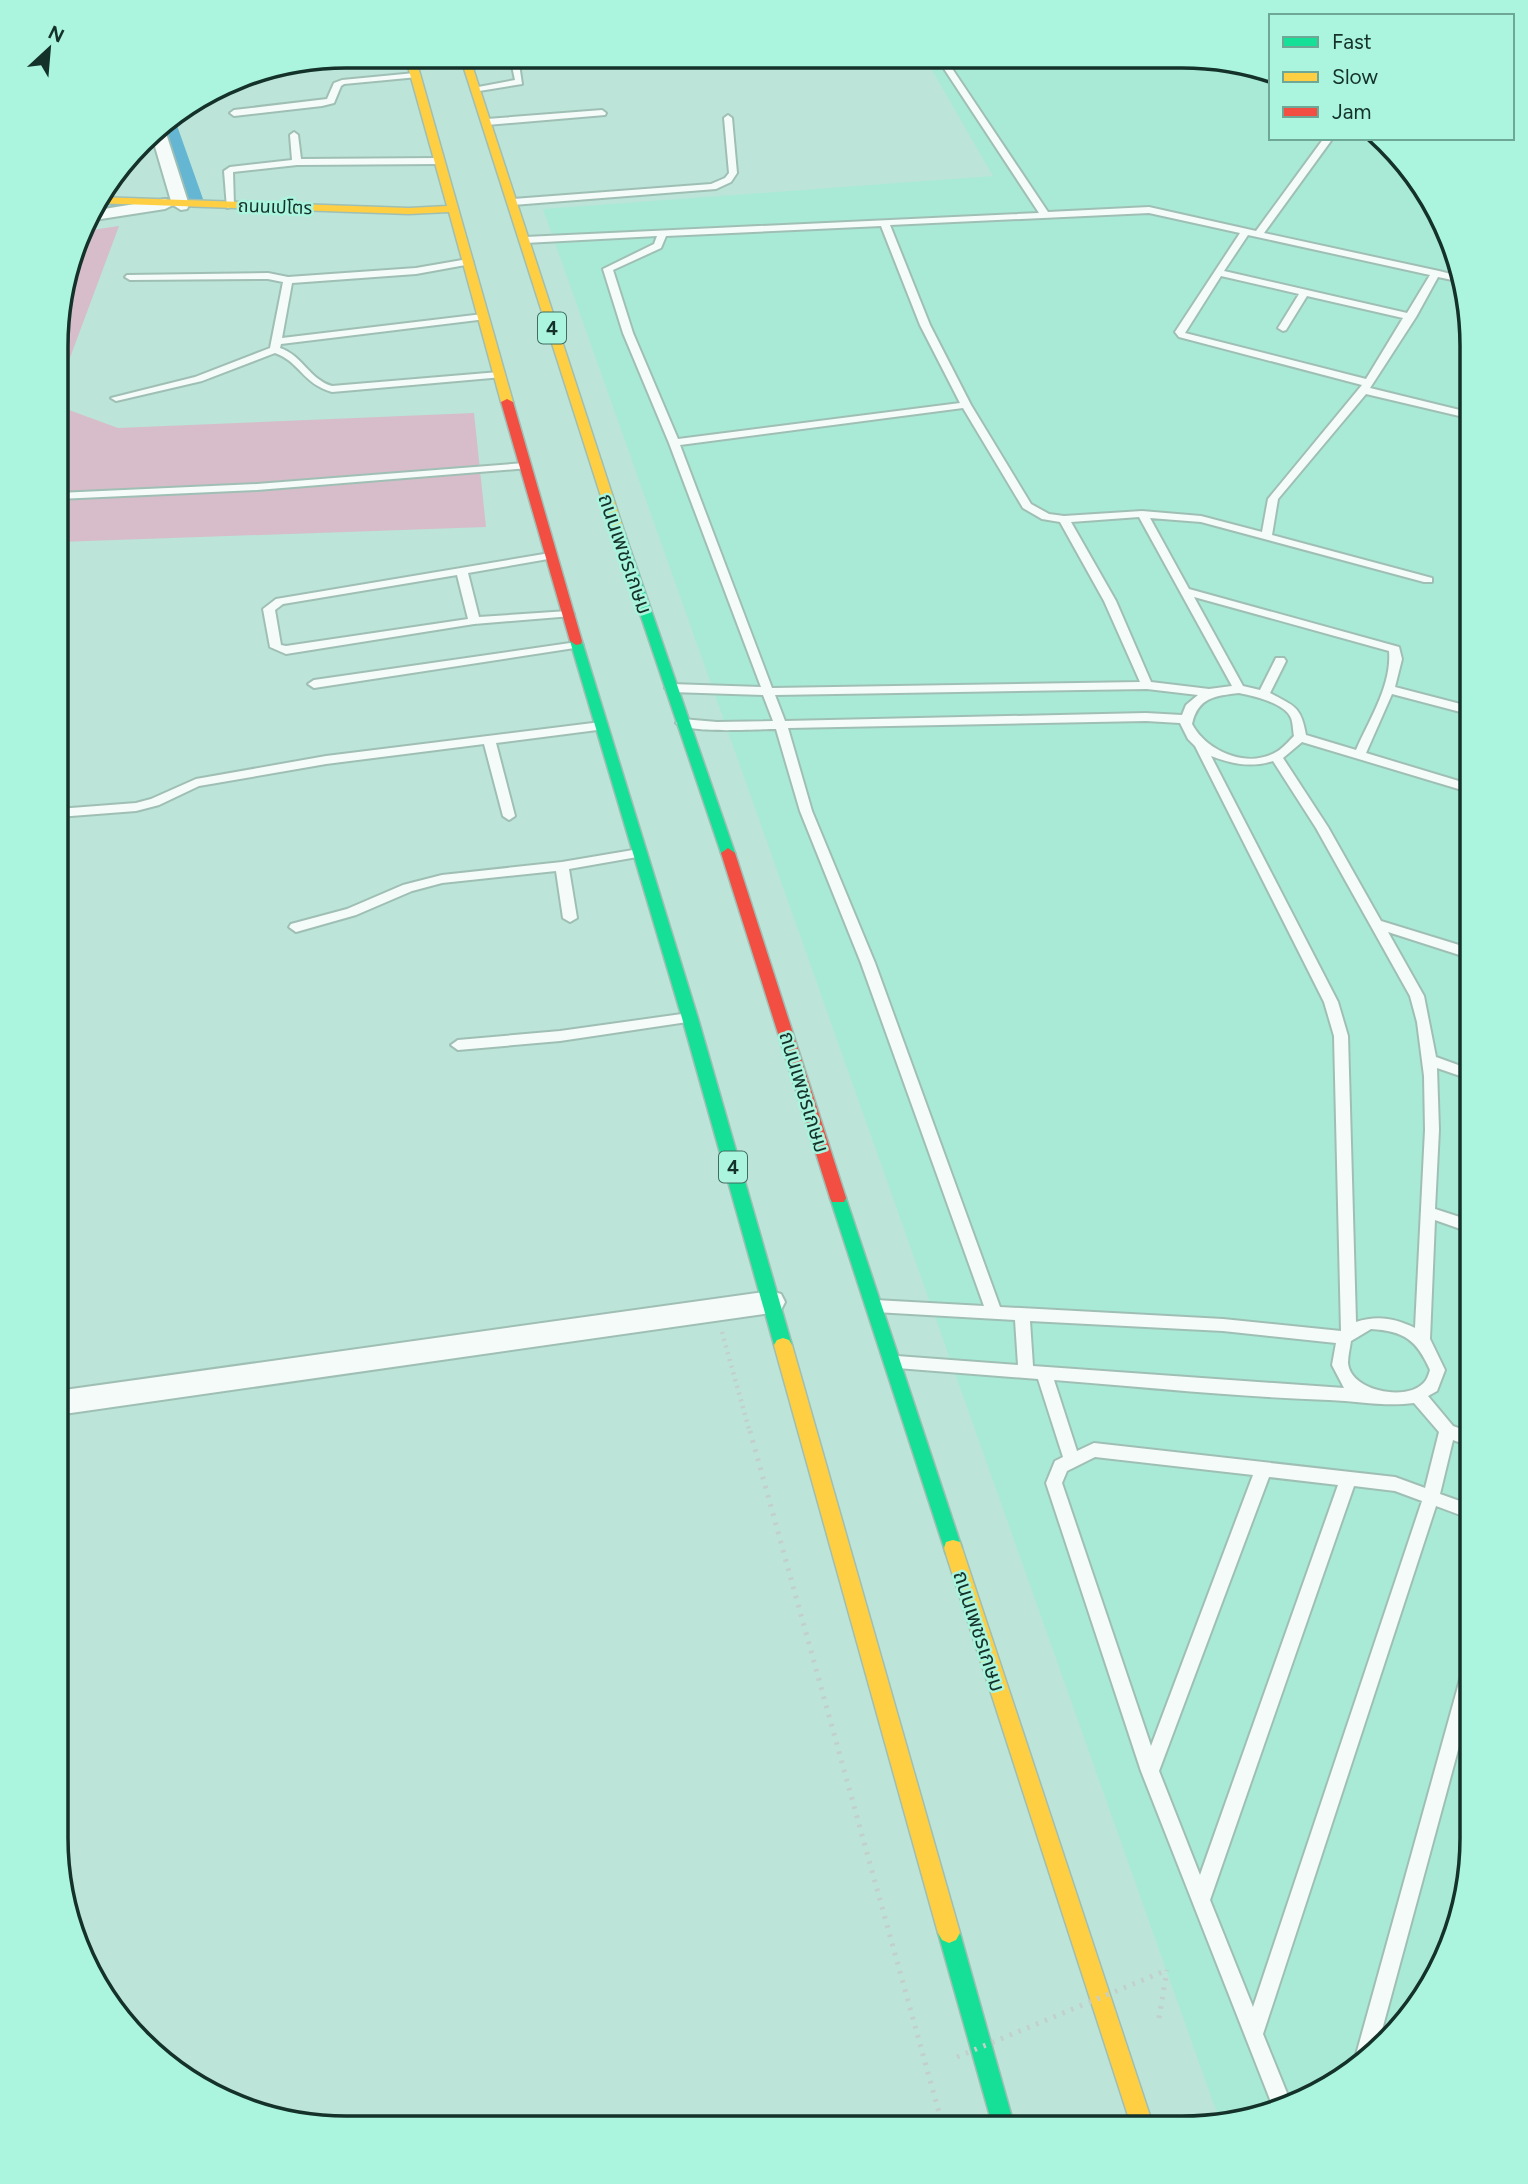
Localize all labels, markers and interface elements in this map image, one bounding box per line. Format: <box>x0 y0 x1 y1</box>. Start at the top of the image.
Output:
north arrow <box>14 14 84 84</box>
legend <box>1269 14 1514 140</box>
text: N <box>45 21 68 48</box>
text: Fast <box>1332 29 1372 54</box>
text: Slow <box>1332 64 1378 89</box>
text: Jam <box>1332 99 1371 124</box>
street label: ถนนเปโตร <box>237 195 313 219</box>
road number: 4 <box>538 312 566 344</box>
street label: ถนนเพชรเกษม <box>593 490 658 617</box>
street label: ถนนเพชรเกษม <box>774 1028 835 1156</box>
road number: 4 <box>719 1152 747 1182</box>
street label: ถนนเพชรเกษม <box>948 1567 1011 1694</box>

